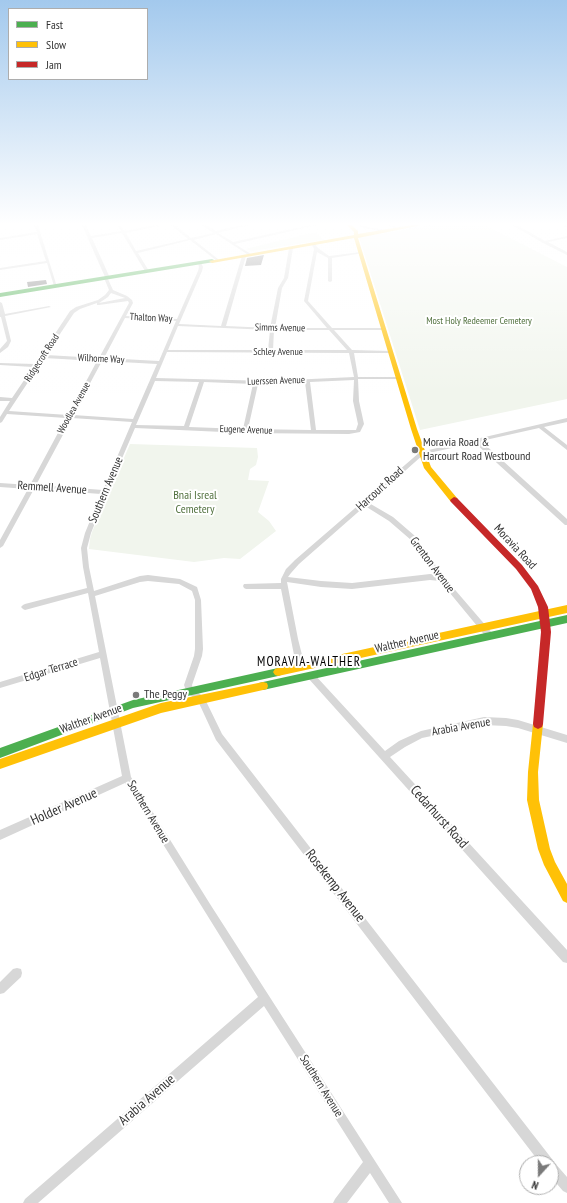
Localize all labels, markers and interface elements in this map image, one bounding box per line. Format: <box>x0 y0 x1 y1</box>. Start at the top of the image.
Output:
legend <box>8 8 148 80</box>
text: Fast <box>46 17 63 32</box>
text: Slow <box>46 37 66 52</box>
text: Jam <box>46 57 62 72</box>
street label: Thalton Way <box>129 311 173 325</box>
park label: Most Holy Redeemer Cemetery <box>426 315 532 327</box>
street label: Simms Avenue <box>255 322 305 334</box>
street label: Ridgecroft Road <box>22 332 62 384</box>
street label: Schley Avenue <box>253 346 303 358</box>
street label: Wilhome Way <box>77 352 125 366</box>
street label: Luerssen Avenue <box>247 374 305 388</box>
street label: Woodlea Avenue <box>55 380 93 436</box>
street label: Eugene Avenue <box>219 423 273 437</box>
place label: Moravia Road & Harcourt Road Westbound <box>423 436 530 464</box>
marker: Moravia Road & Harcourt Road Westbound <box>410 445 420 455</box>
street label: Southern Avenue <box>86 455 126 525</box>
street label: Harcourt Road <box>353 464 407 514</box>
street label: Remmell Avenue <box>17 478 87 498</box>
park label: Bnai Isreal Cemetery <box>173 489 217 517</box>
street label: Moravia Road <box>491 522 539 572</box>
street label: Grenton Avenue <box>406 534 458 596</box>
street label: Walther Avenue <box>374 628 440 656</box>
district label: MORAVIA-WALTHER <box>257 654 361 670</box>
street label: Edgar Terrace <box>22 655 80 685</box>
place label: The Peggy <box>144 688 187 702</box>
marker: The Peggy <box>131 690 141 700</box>
street label: Walther Avenue <box>58 701 124 737</box>
street label: Arabia Avenue <box>431 715 491 739</box>
street label: Southern Avenue <box>124 778 172 846</box>
street label: Cedarhurst Road <box>406 782 472 852</box>
street label: Holder Avenue <box>28 785 100 829</box>
street label: Rosekemp Avenue <box>301 846 369 926</box>
street label: Southern Avenue <box>296 1052 346 1120</box>
street label: Arabia Avenue <box>115 1071 179 1129</box>
north arrow <box>519 1155 559 1195</box>
text: N <box>530 1178 540 1193</box>

